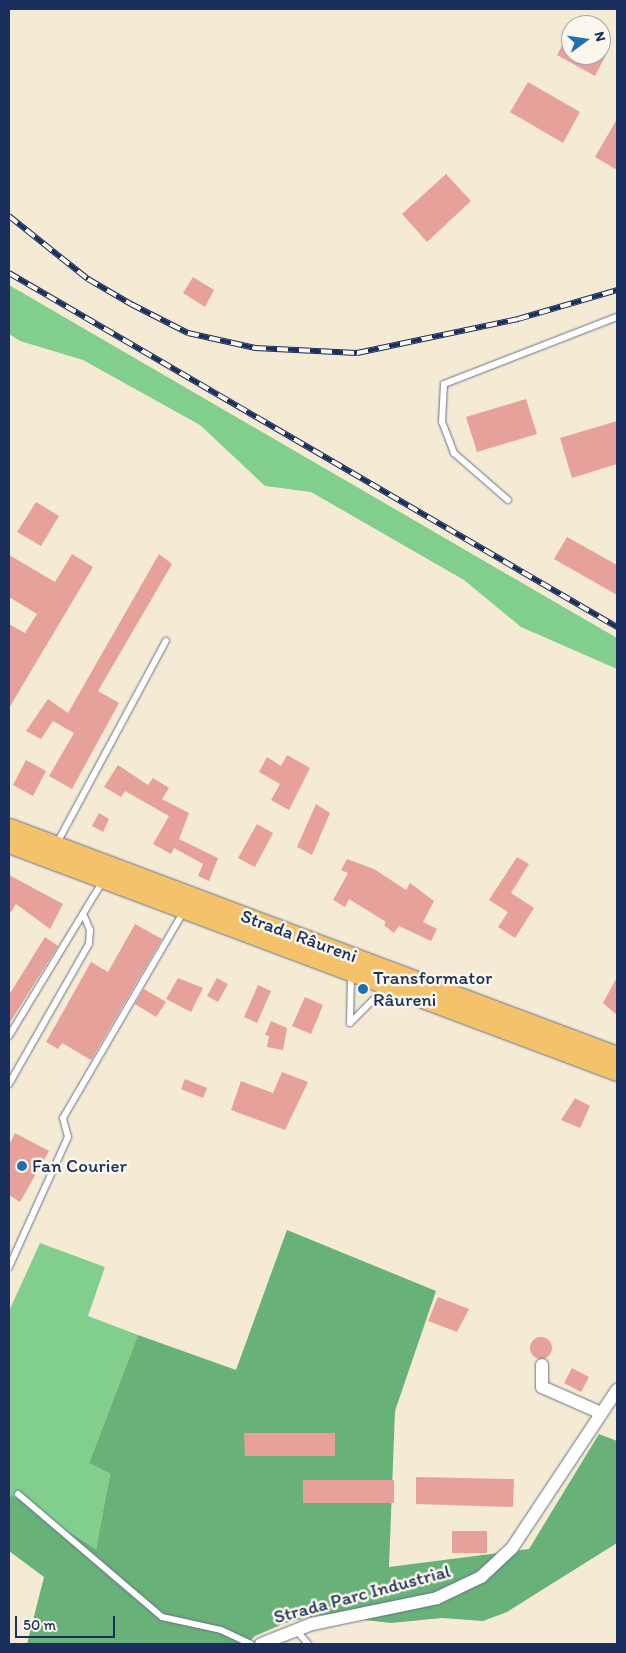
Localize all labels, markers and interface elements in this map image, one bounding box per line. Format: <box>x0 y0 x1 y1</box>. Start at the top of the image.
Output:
north arrow <box>561 15 611 65</box>
text: N <box>591 30 609 43</box>
street label: Strada Râureni <box>238 904 360 968</box>
place label: Transformator Râureni <box>373 967 492 1011</box>
marker: Transformator Râureni <box>357 983 369 995</box>
place label: Fan Courier <box>32 1155 127 1177</box>
marker: Fan Courier <box>16 1160 28 1172</box>
street label: Strada Parc Industrial <box>272 1560 452 1628</box>
scale bar <box>18 1606 118 1638</box>
text: 50 m <box>23 1616 56 1634</box>

